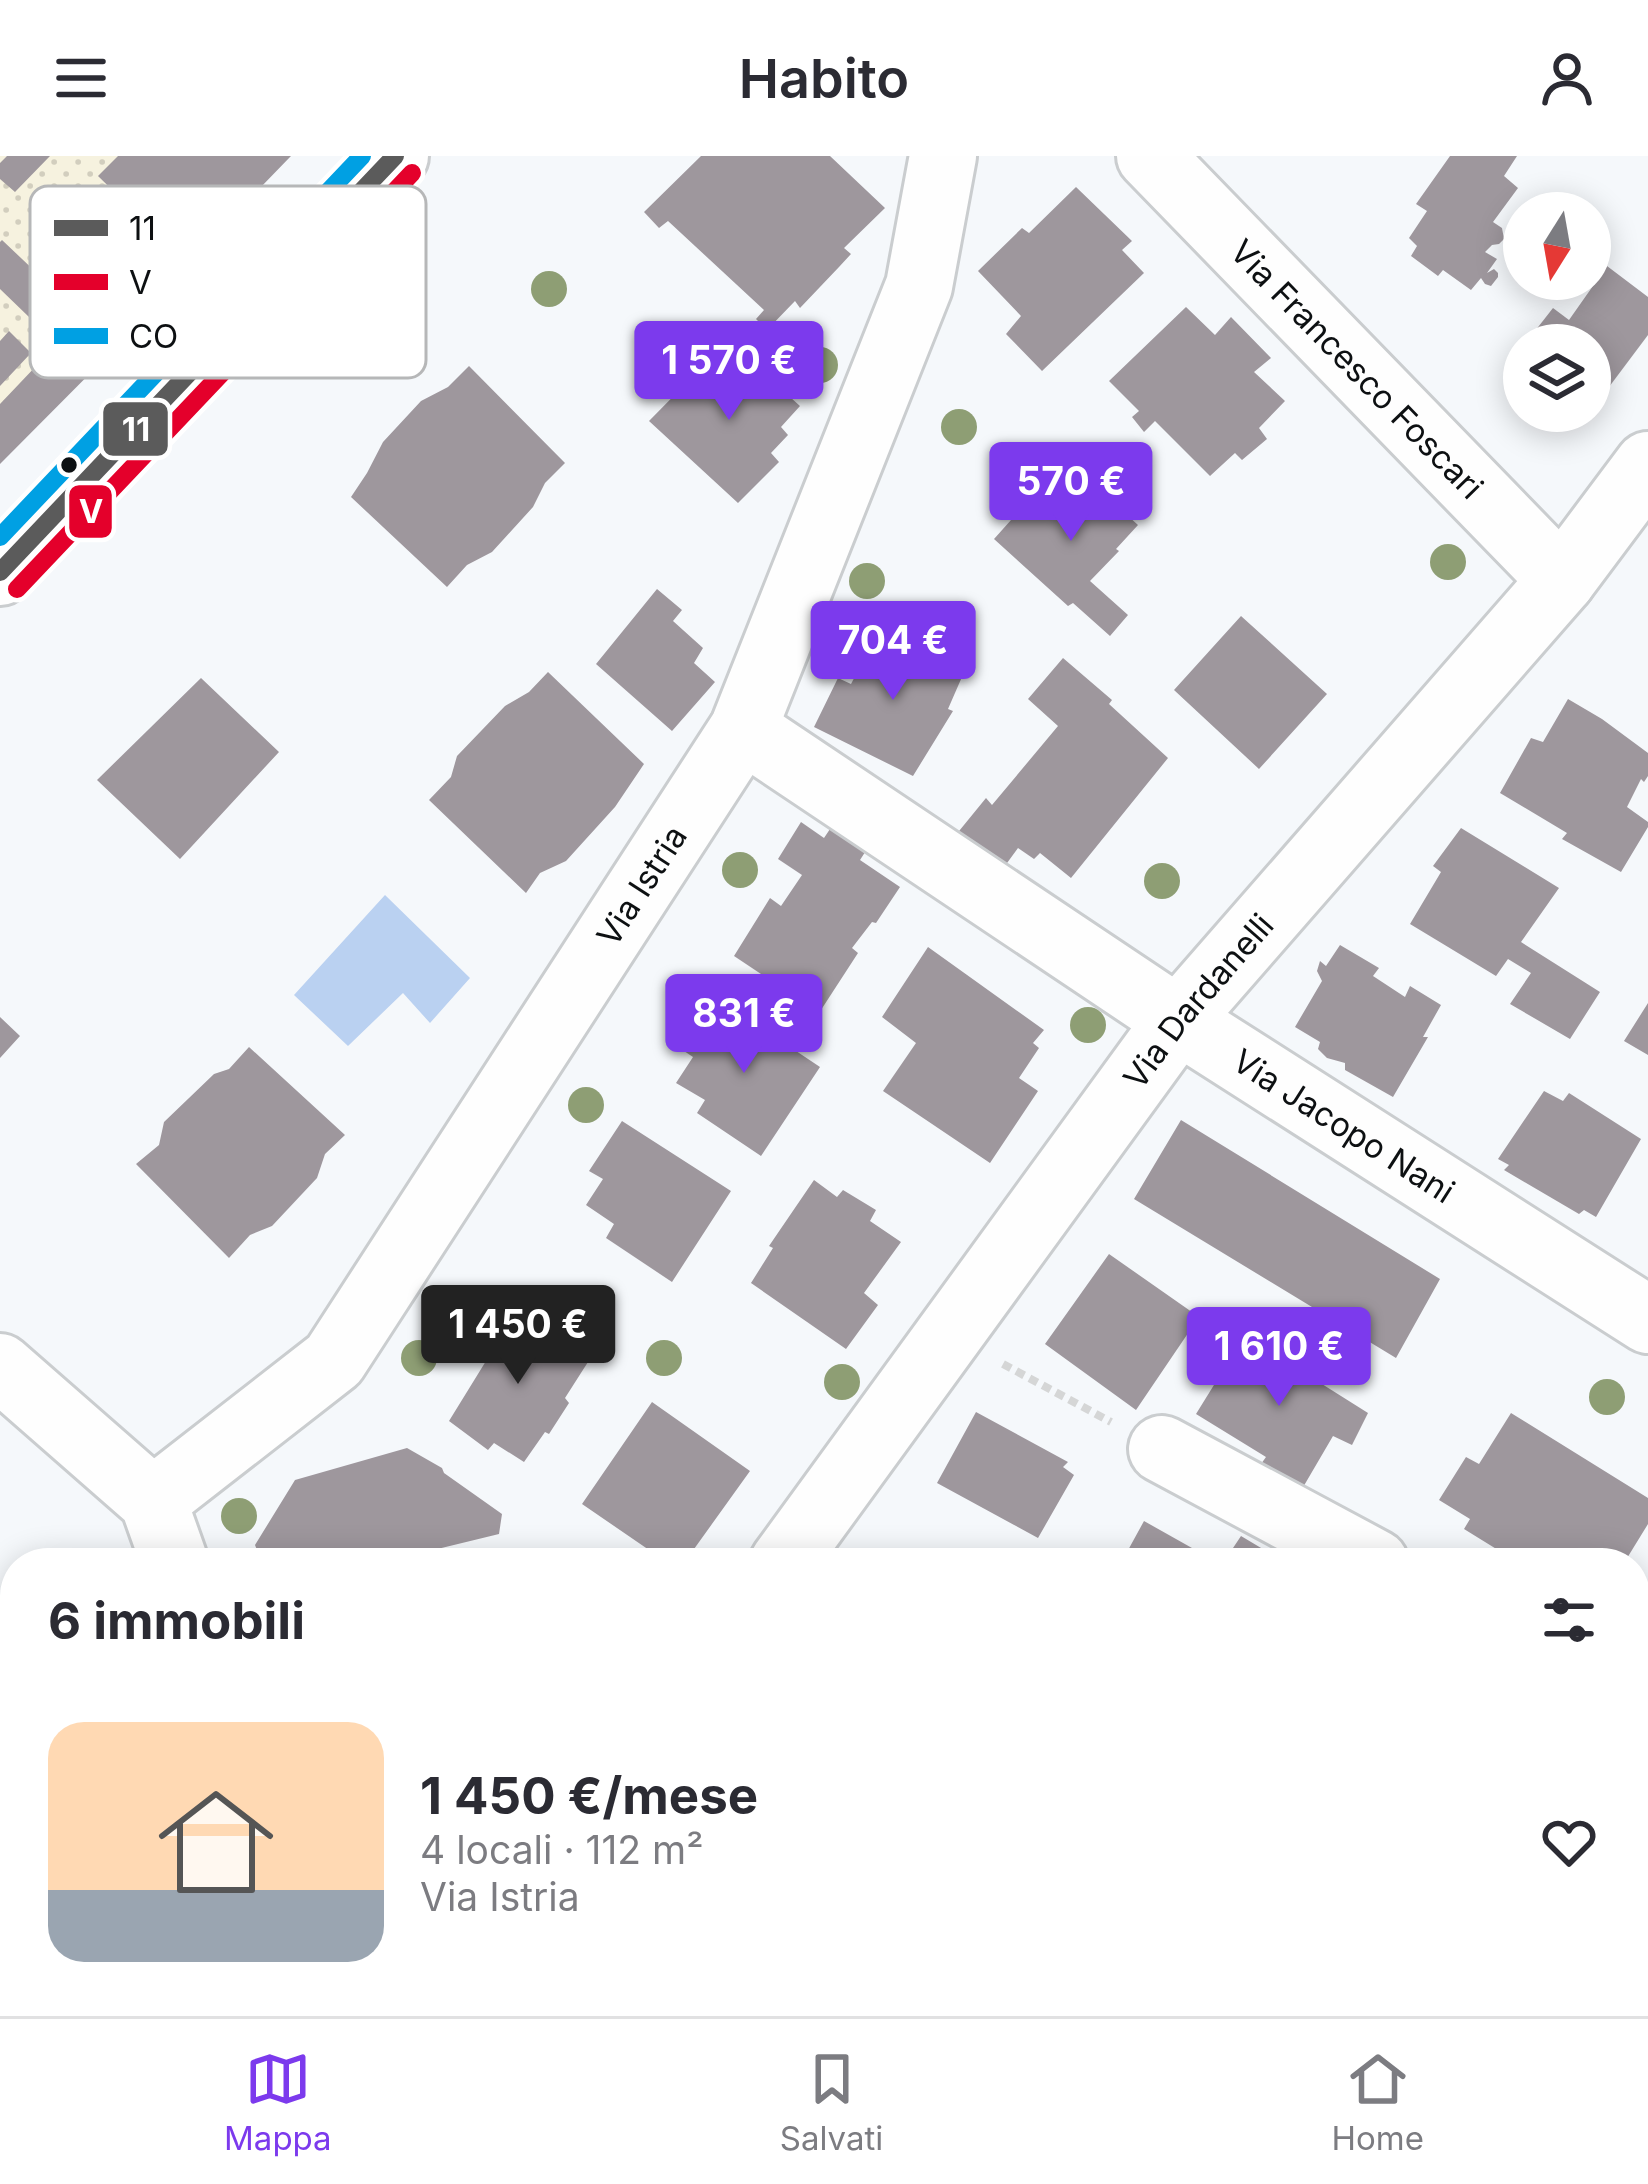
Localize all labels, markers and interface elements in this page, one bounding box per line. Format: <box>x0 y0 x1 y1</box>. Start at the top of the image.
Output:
icon: menu <box>48 45 114 111</box>
icon: person <box>1534 45 1600 111</box>
text: Habito <box>739 46 909 111</box>
legend <box>30 186 426 378</box>
north arrow <box>1503 192 1611 300</box>
map controls <box>1503 192 1611 432</box>
text: 11 <box>129 208 156 248</box>
street label: Via Francesco Foscari <box>1222 231 1492 507</box>
text: V <box>129 262 152 302</box>
text: CO <box>129 316 178 356</box>
pin: 1 570 € <box>618 321 840 423</box>
button: layers <box>1503 324 1611 432</box>
text: 1 570 € <box>661 336 797 383</box>
line badge: 11 <box>101 400 170 458</box>
text: 11 <box>122 409 150 449</box>
pin: 570 € <box>987 442 1155 544</box>
unlabelled marker <box>58 454 80 476</box>
text: 570 € <box>1016 457 1126 504</box>
line badge: V <box>67 483 114 540</box>
text: V <box>79 491 103 531</box>
pin: 704 € <box>809 601 977 703</box>
text: 704 € <box>838 616 948 663</box>
street label: Via Istria <box>588 818 695 953</box>
street label: Via Dardanelli <box>1115 905 1282 1096</box>
pin: 831 € <box>660 974 828 1076</box>
text: 831 € <box>692 989 796 1036</box>
street label: Via Jacopo Nani <box>1226 1040 1462 1211</box>
pin: 1 450 € <box>407 1285 629 1387</box>
text: 1 450 € <box>448 1300 588 1347</box>
pin: 1 610 € <box>1168 1307 1390 1409</box>
text: 1 610 € <box>1214 1322 1344 1369</box>
icon: filters <box>1536 1587 1602 1653</box>
text: 6 immobili <box>48 1590 305 1651</box>
text: 1 450 €/mese <box>420 1765 758 1826</box>
icon: home <box>144 1770 288 1914</box>
icon: heart <box>1536 1809 1602 1875</box>
text: 4 locali · 112 m² <box>420 1826 704 1873</box>
text: Via Istria <box>420 1873 580 1920</box>
tab: Mappa <box>224 2046 332 2158</box>
tab: Salvati <box>780 2046 883 2158</box>
tab: Home <box>1331 2046 1424 2158</box>

